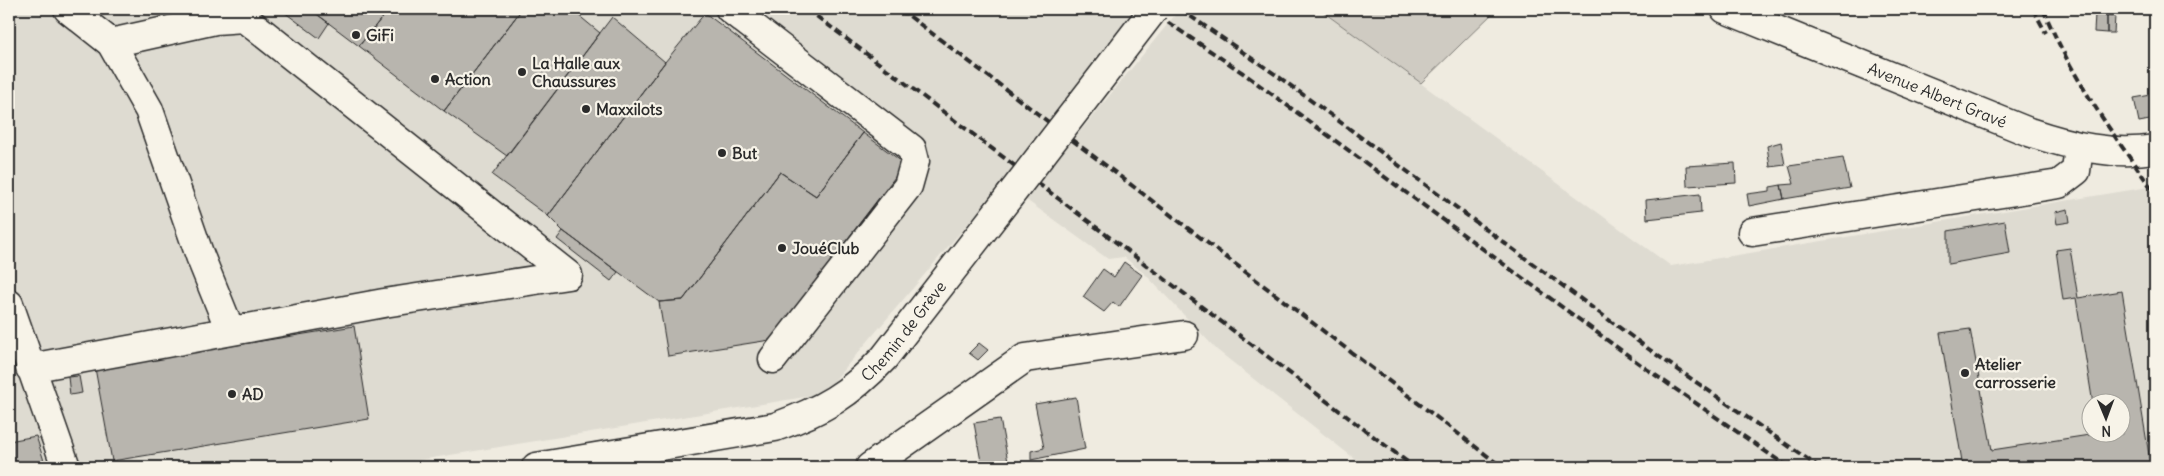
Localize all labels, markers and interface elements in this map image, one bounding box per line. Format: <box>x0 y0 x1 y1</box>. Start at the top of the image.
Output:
place label: GiFi <box>366 25 394 45</box>
marker: GiFi <box>350 29 362 41</box>
place label: La Halle aux Chaussures <box>532 53 620 91</box>
street label: Avenue Albert Gravé <box>1865 58 2010 132</box>
marker: La Halle aux Chaussures <box>516 66 528 78</box>
place label: Action <box>445 69 491 89</box>
marker: Action <box>429 73 441 85</box>
place label: Maxxilots <box>596 99 662 119</box>
marker: Maxxilots <box>580 103 592 115</box>
place label: But <box>732 143 758 163</box>
marker: But <box>716 147 728 159</box>
place label: JouéClub <box>792 238 859 258</box>
marker: JouéClub <box>776 242 788 254</box>
street label: Chemin de Grève <box>857 277 950 385</box>
place label: Atelier carrosserie <box>1975 354 2056 392</box>
marker: Atelier carrosserie <box>1959 367 1971 379</box>
place label: AD <box>242 384 264 404</box>
marker: AD <box>226 388 238 400</box>
north arrow <box>2082 394 2132 444</box>
text: N <box>2101 422 2111 440</box>

